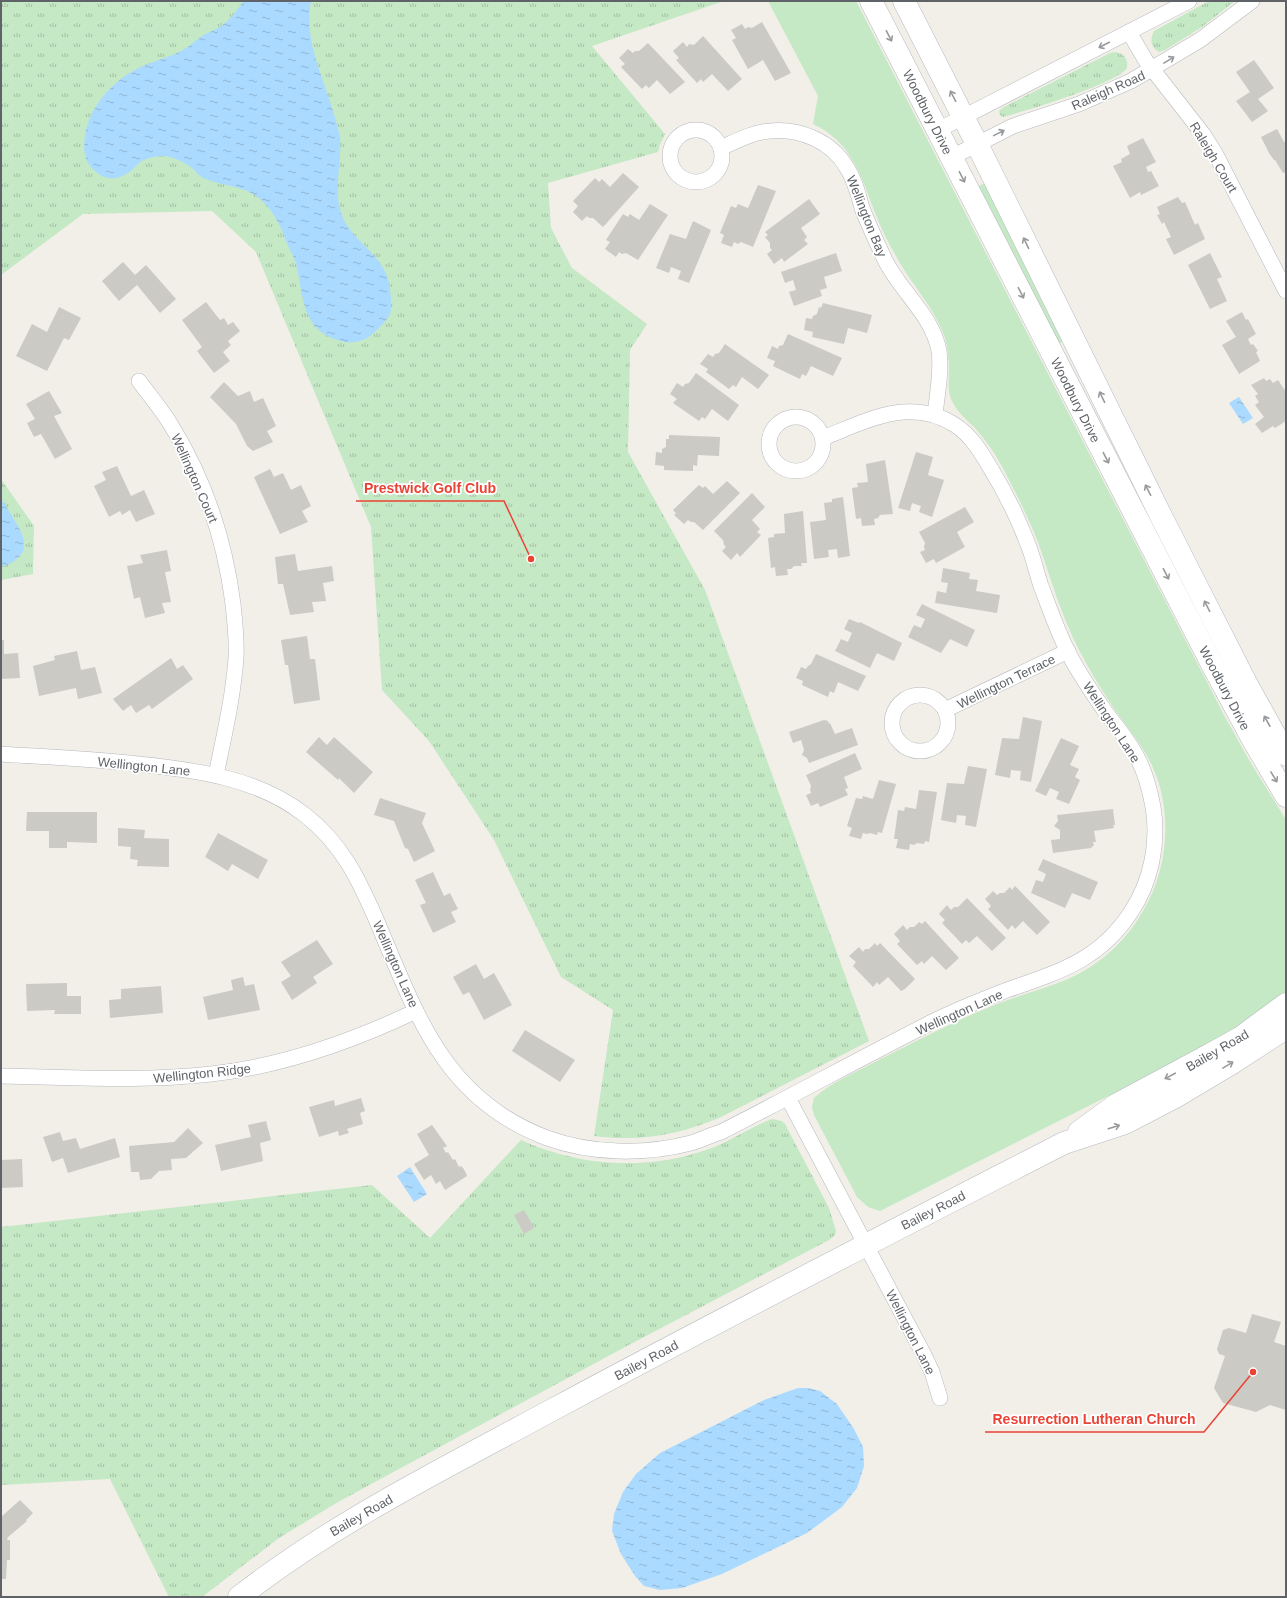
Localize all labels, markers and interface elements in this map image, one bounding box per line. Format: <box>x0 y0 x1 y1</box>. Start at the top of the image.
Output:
one-way arrow <box>885 29 893 41</box>
one-way arrow <box>1099 41 1111 49</box>
one-way arrow <box>1163 55 1175 63</box>
street label: Woodbury Drive <box>900 67 955 157</box>
street label: Raleigh Road <box>1069 68 1147 113</box>
one-way arrow <box>949 91 956 103</box>
street label: Raleigh Court <box>1187 119 1241 196</box>
one-way arrow <box>993 129 1005 136</box>
one-way arrow <box>959 171 966 183</box>
street label: Wellington Bay <box>843 173 890 260</box>
one-way arrow <box>1022 237 1029 249</box>
one-way arrow <box>1018 287 1025 299</box>
street label: Woodbury Drive <box>1048 355 1103 445</box>
one-way arrow <box>1098 391 1105 403</box>
street label: Wellington Court <box>168 431 221 525</box>
one-way arrow <box>1103 452 1111 464</box>
callout: Prestwick Golf Club <box>356 475 504 501</box>
text: Prestwick Golf Club <box>364 480 496 496</box>
one-way arrow <box>1144 484 1151 496</box>
one-way arrow <box>1163 568 1170 580</box>
one-way arrow <box>1202 600 1210 612</box>
street label: Woodbury Drive <box>1196 644 1253 733</box>
street label: Wellington Terrace <box>955 651 1058 712</box>
street label: Wellington Lane <box>1080 679 1143 765</box>
one-way arrow <box>1262 715 1270 727</box>
street label: Wellington Lane <box>97 754 191 779</box>
one-way arrow <box>1270 771 1278 782</box>
street label: Wellington Lane <box>370 919 421 1010</box>
street label: Wellington Lane <box>914 987 1005 1038</box>
street label: Bailey Road <box>1183 1026 1251 1074</box>
one-way arrow <box>1222 1060 1234 1068</box>
street label: Wellington Ridge <box>153 1061 252 1086</box>
one-way arrow <box>1164 1073 1176 1080</box>
one-way arrow <box>1108 1122 1120 1130</box>
street label: Bailey Road <box>899 1188 968 1233</box>
street label: Wellington Lane <box>883 1287 938 1377</box>
street label: Bailey Road <box>612 1337 681 1384</box>
callout: Resurrection Lutheran Church <box>985 1406 1204 1432</box>
text: Resurrection Lutheran Church <box>992 1411 1196 1427</box>
street label: Bailey Road <box>327 1491 395 1539</box>

